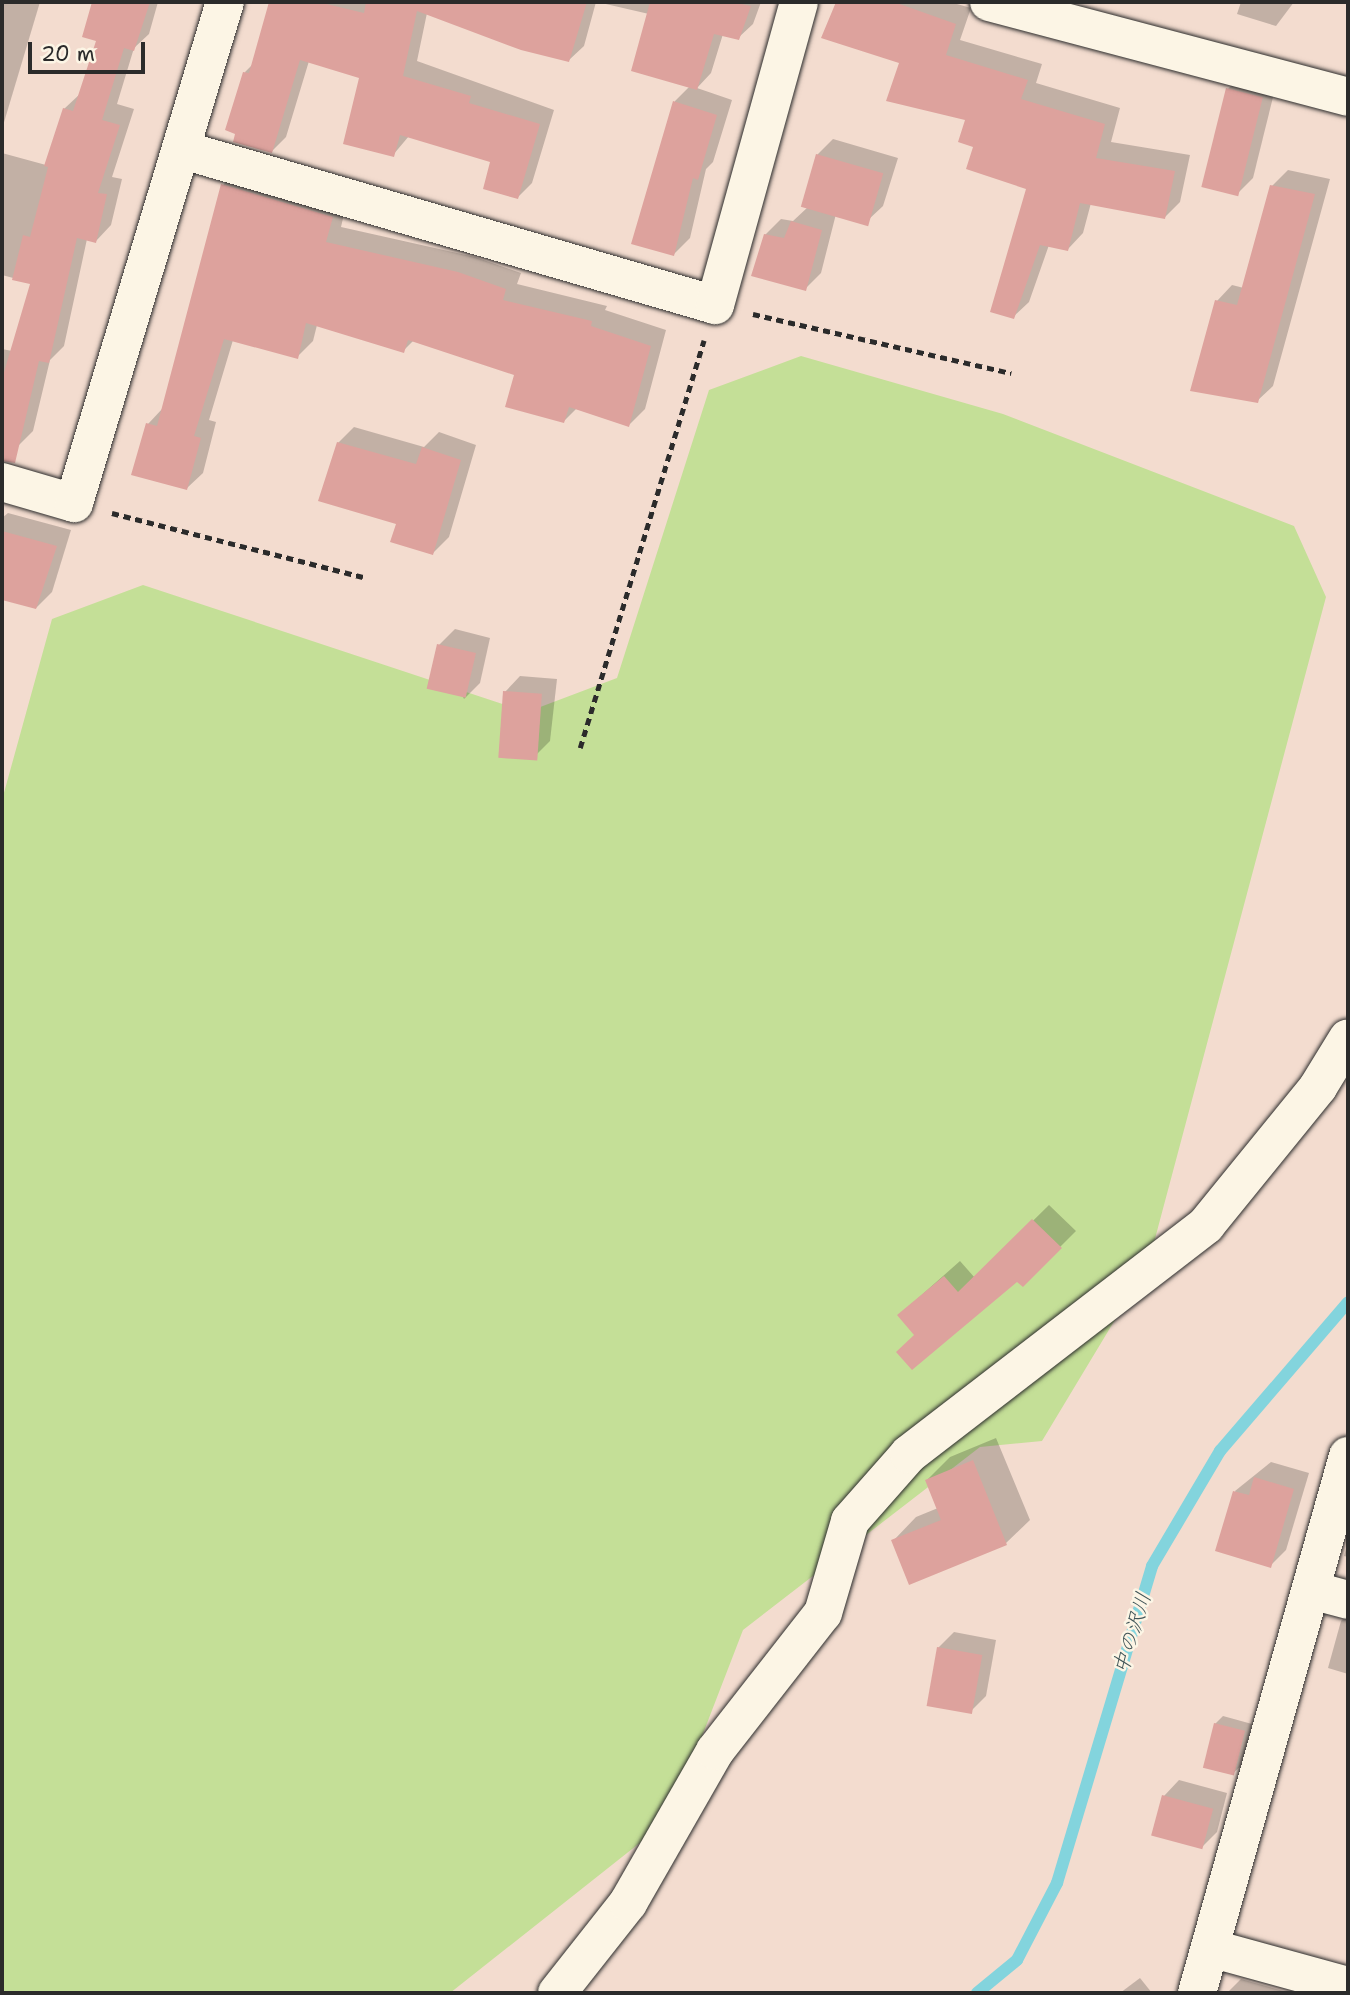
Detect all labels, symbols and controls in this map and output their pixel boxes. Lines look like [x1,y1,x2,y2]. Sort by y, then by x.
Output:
scale bar [32,28,149,72]
text: 20 m [41,40,95,68]
water label: 中の沢川 [1108,1589,1156,1677]

